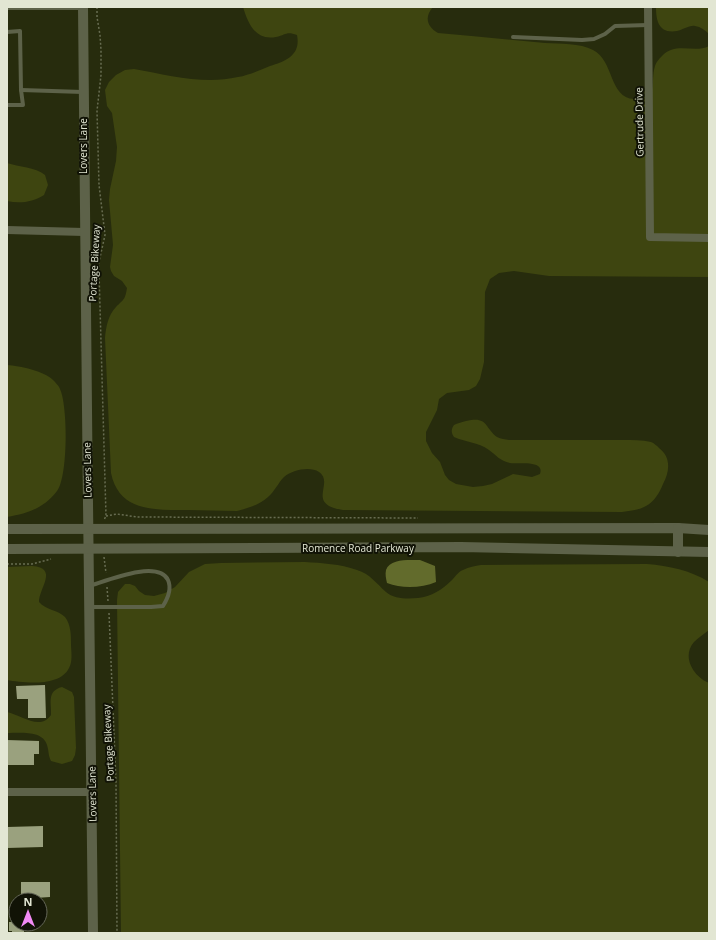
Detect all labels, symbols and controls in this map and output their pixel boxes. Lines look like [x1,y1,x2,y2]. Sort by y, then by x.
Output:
street label: Gertrude Drive [631,87,647,157]
street label: Lovers Lane [76,118,90,174]
street label: Portage Bikeway [85,223,103,302]
street label: Lovers Lane [80,442,94,498]
street label: Romence Road Parkway [302,541,415,555]
street label: Portage Bikeway [99,703,117,782]
street label: Lovers Lane [85,766,99,822]
north arrow [8,892,48,932]
text: N [24,894,32,909]

